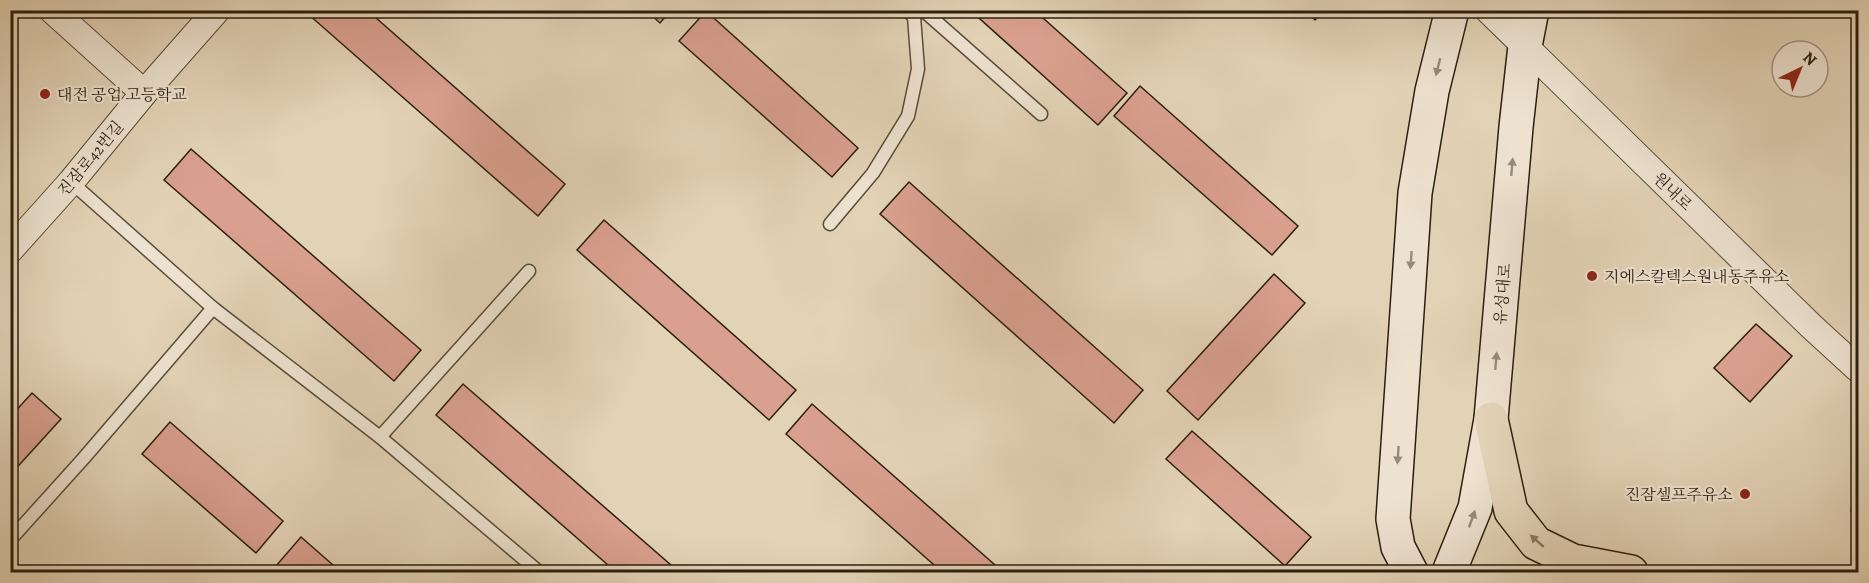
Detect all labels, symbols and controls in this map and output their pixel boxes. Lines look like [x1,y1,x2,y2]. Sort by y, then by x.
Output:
north arrow [1770,39,1830,99]
text: N [1798,47,1822,71]
one-way arrow [1433,58,1442,76]
place label: 대전 공업 고등학교 [57,84,187,106]
marker: 대전 공업 고등학교 [38,87,52,101]
street label: 진잠로42번길 [53,116,129,201]
one-way arrow [1507,157,1517,176]
street label: 원내로 [1648,168,1697,216]
one-way arrow [1406,250,1415,269]
street label: 유성대로 [1489,262,1517,326]
place label: 지에스칼텍스원내동주유소 [1604,266,1789,288]
marker: 지에스칼텍스원내동주유소 [1585,269,1599,283]
one-way arrow [1491,352,1501,371]
one-way arrow [1393,445,1402,464]
place label: 진잠셀프주유소 [1625,484,1733,506]
marker: 진잠셀프주유소 [1738,487,1752,501]
one-way arrow [1467,509,1477,527]
one-way arrow [1529,534,1545,547]

